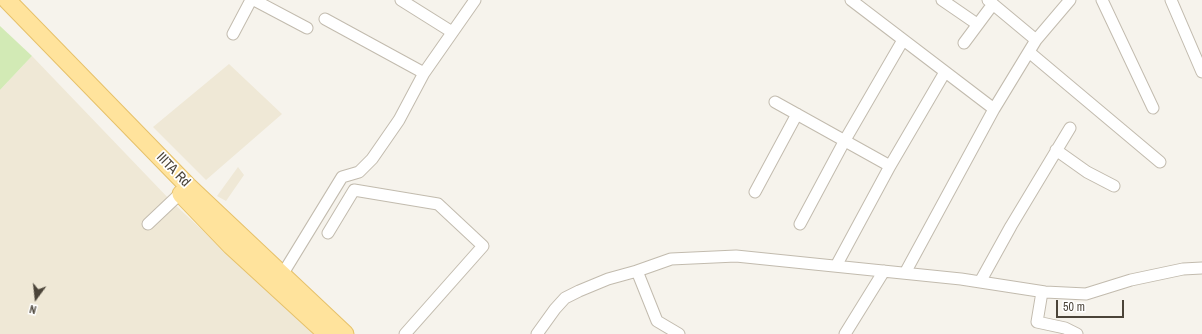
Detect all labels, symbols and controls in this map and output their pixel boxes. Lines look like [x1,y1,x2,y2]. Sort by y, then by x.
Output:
street label: IIITA Rd [153,149,193,191]
north arrow [16,278,56,318]
scale bar [1058,292,1126,318]
text: 50 m [1063,299,1085,315]
text: N [28,302,38,317]

